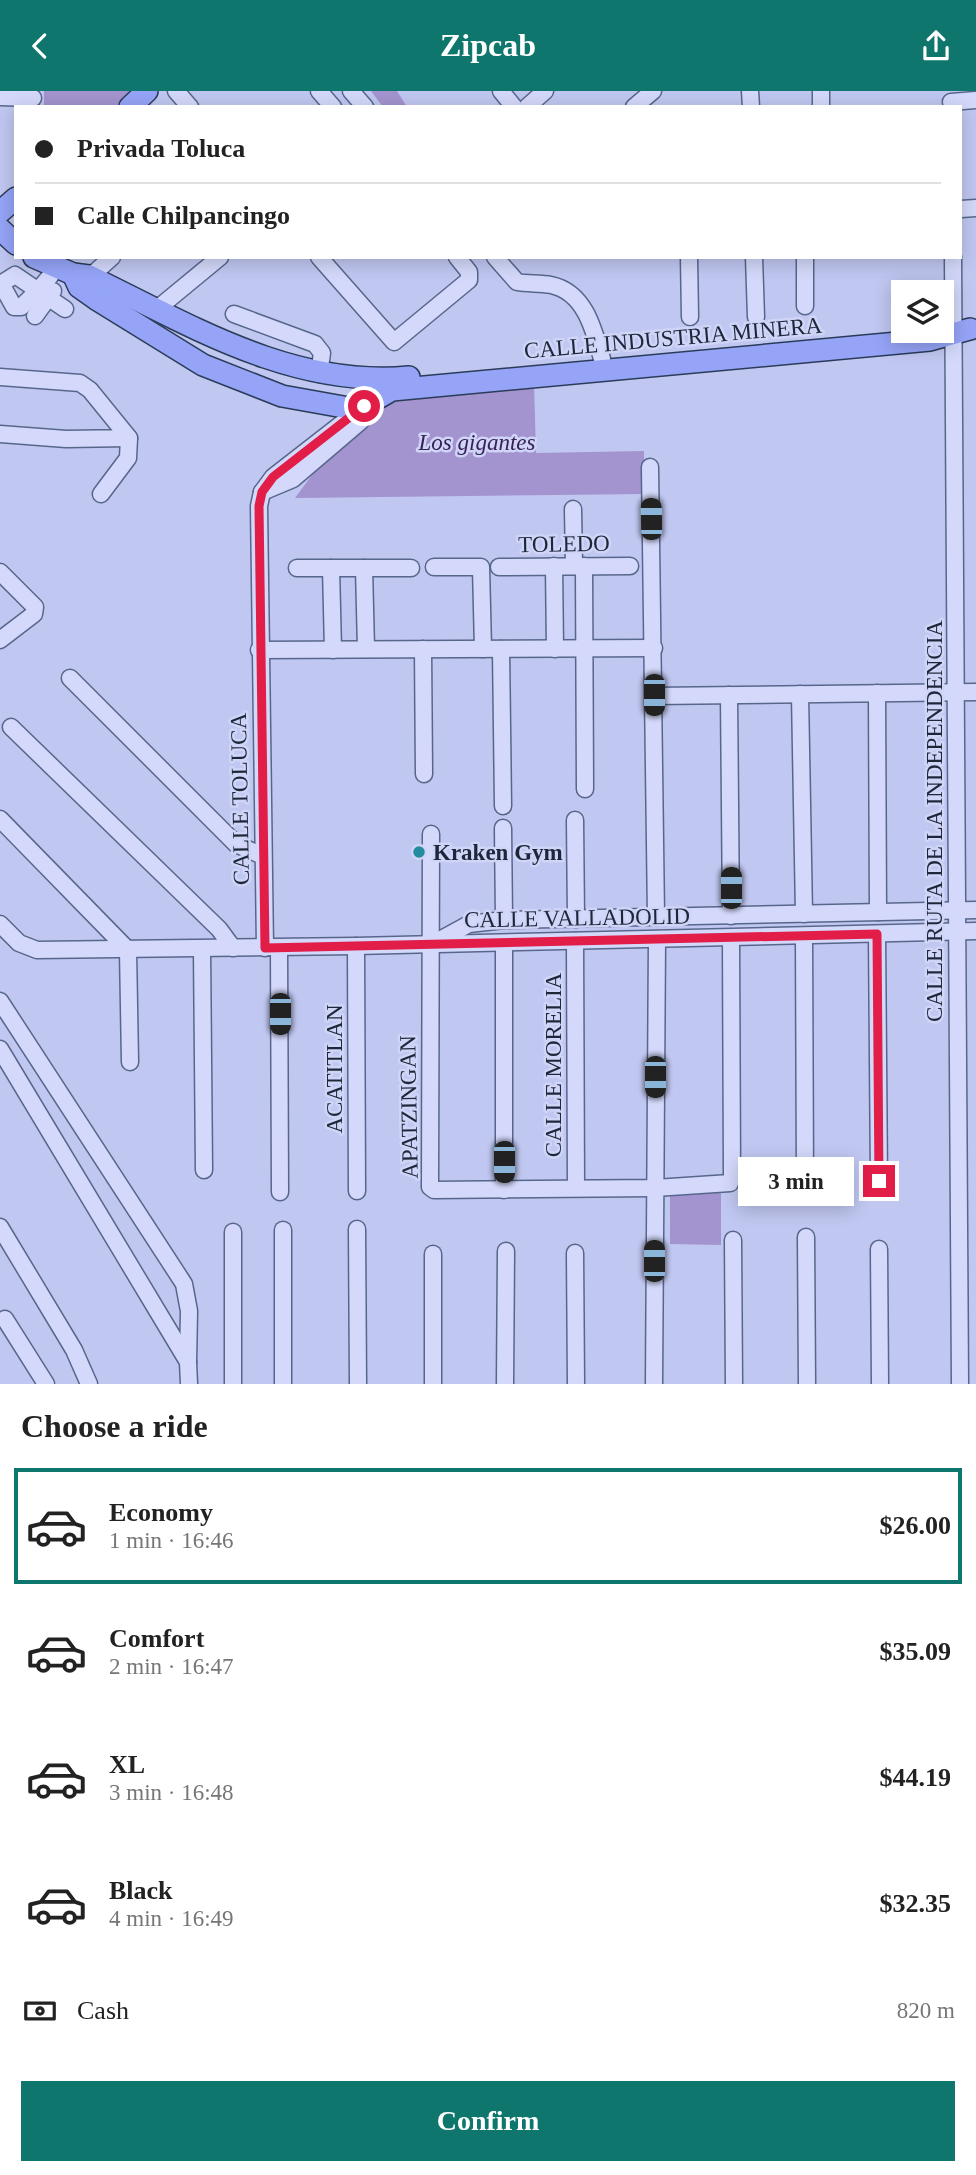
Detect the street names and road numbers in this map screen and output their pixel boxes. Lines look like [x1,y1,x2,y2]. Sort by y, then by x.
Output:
street label: CALLE INDUSTRIA MINERA [523,312,823,363]
street label: TOLEDO [518,531,610,557]
street label: CALLE RUTA DE LA INDEPENDENCIA [922,620,947,1022]
street label: CALLE TOLUCA [226,712,254,885]
street label: CALLE VALLADOLID [464,904,690,932]
street label: CALLE MORELIA [541,972,566,1157]
street label: ACATITLAN [322,1004,347,1134]
street label: APATZINGAN [395,1035,423,1179]

